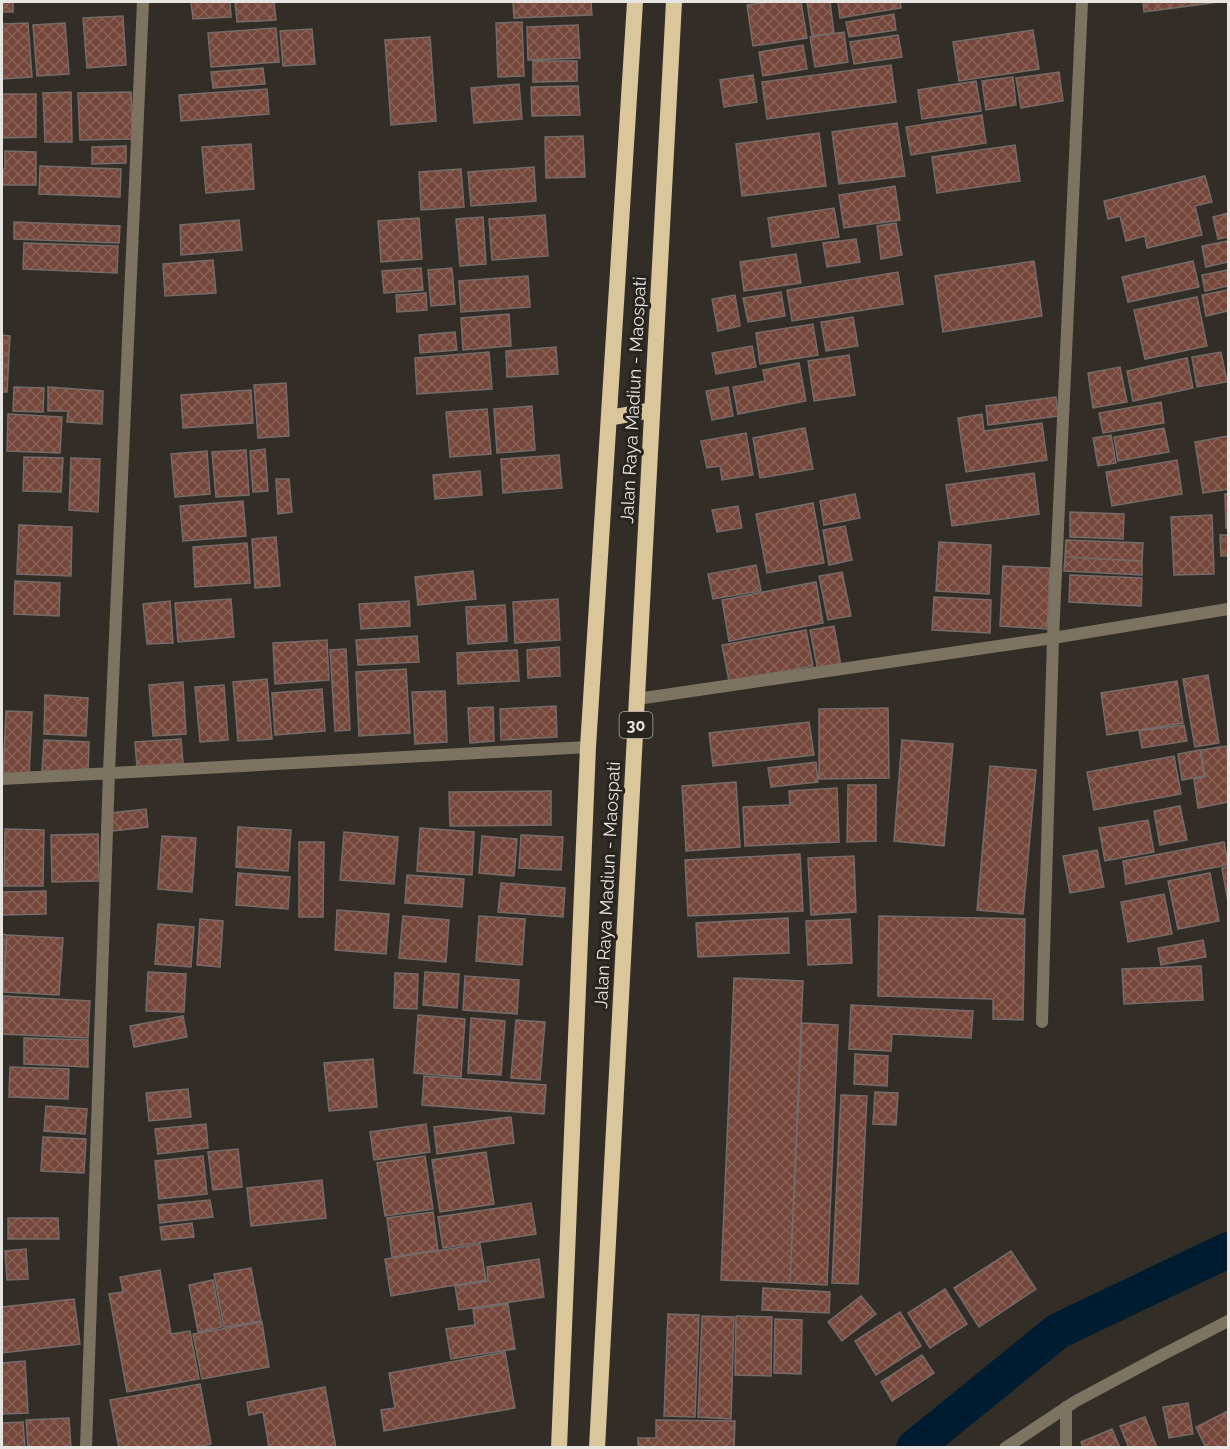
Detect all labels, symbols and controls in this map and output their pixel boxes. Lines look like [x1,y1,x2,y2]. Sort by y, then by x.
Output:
street label: Jalan Raya Madiun - Maospati [616,276,650,524]
road number: 30 [620,712,652,738]
street label: Jalan Raya Madiun - Maospati [590,761,624,1009]

